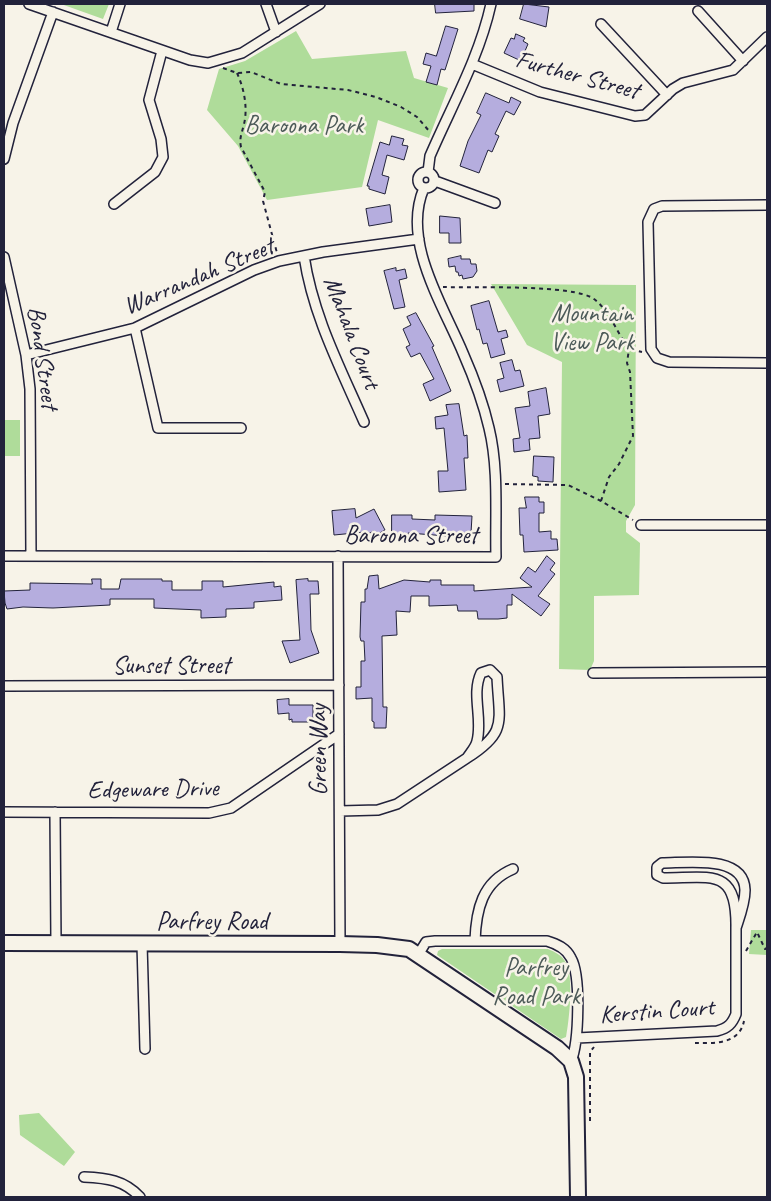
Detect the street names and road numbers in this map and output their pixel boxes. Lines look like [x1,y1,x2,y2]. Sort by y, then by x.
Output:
street label: Further Street [512,45,642,107]
street label: Warrandah Street [119,232,279,322]
street label: Mahala Court [316,272,386,394]
street label: Bond Street [20,305,64,411]
street label: Baroona Street [344,521,478,551]
street label: Sunset Street [112,651,230,681]
street label: Green Way [304,704,334,796]
street label: Edgeware Drive [87,774,219,806]
street label: Parfrey Road [156,907,268,937]
street label: Kerstin Court [599,993,715,1031]

